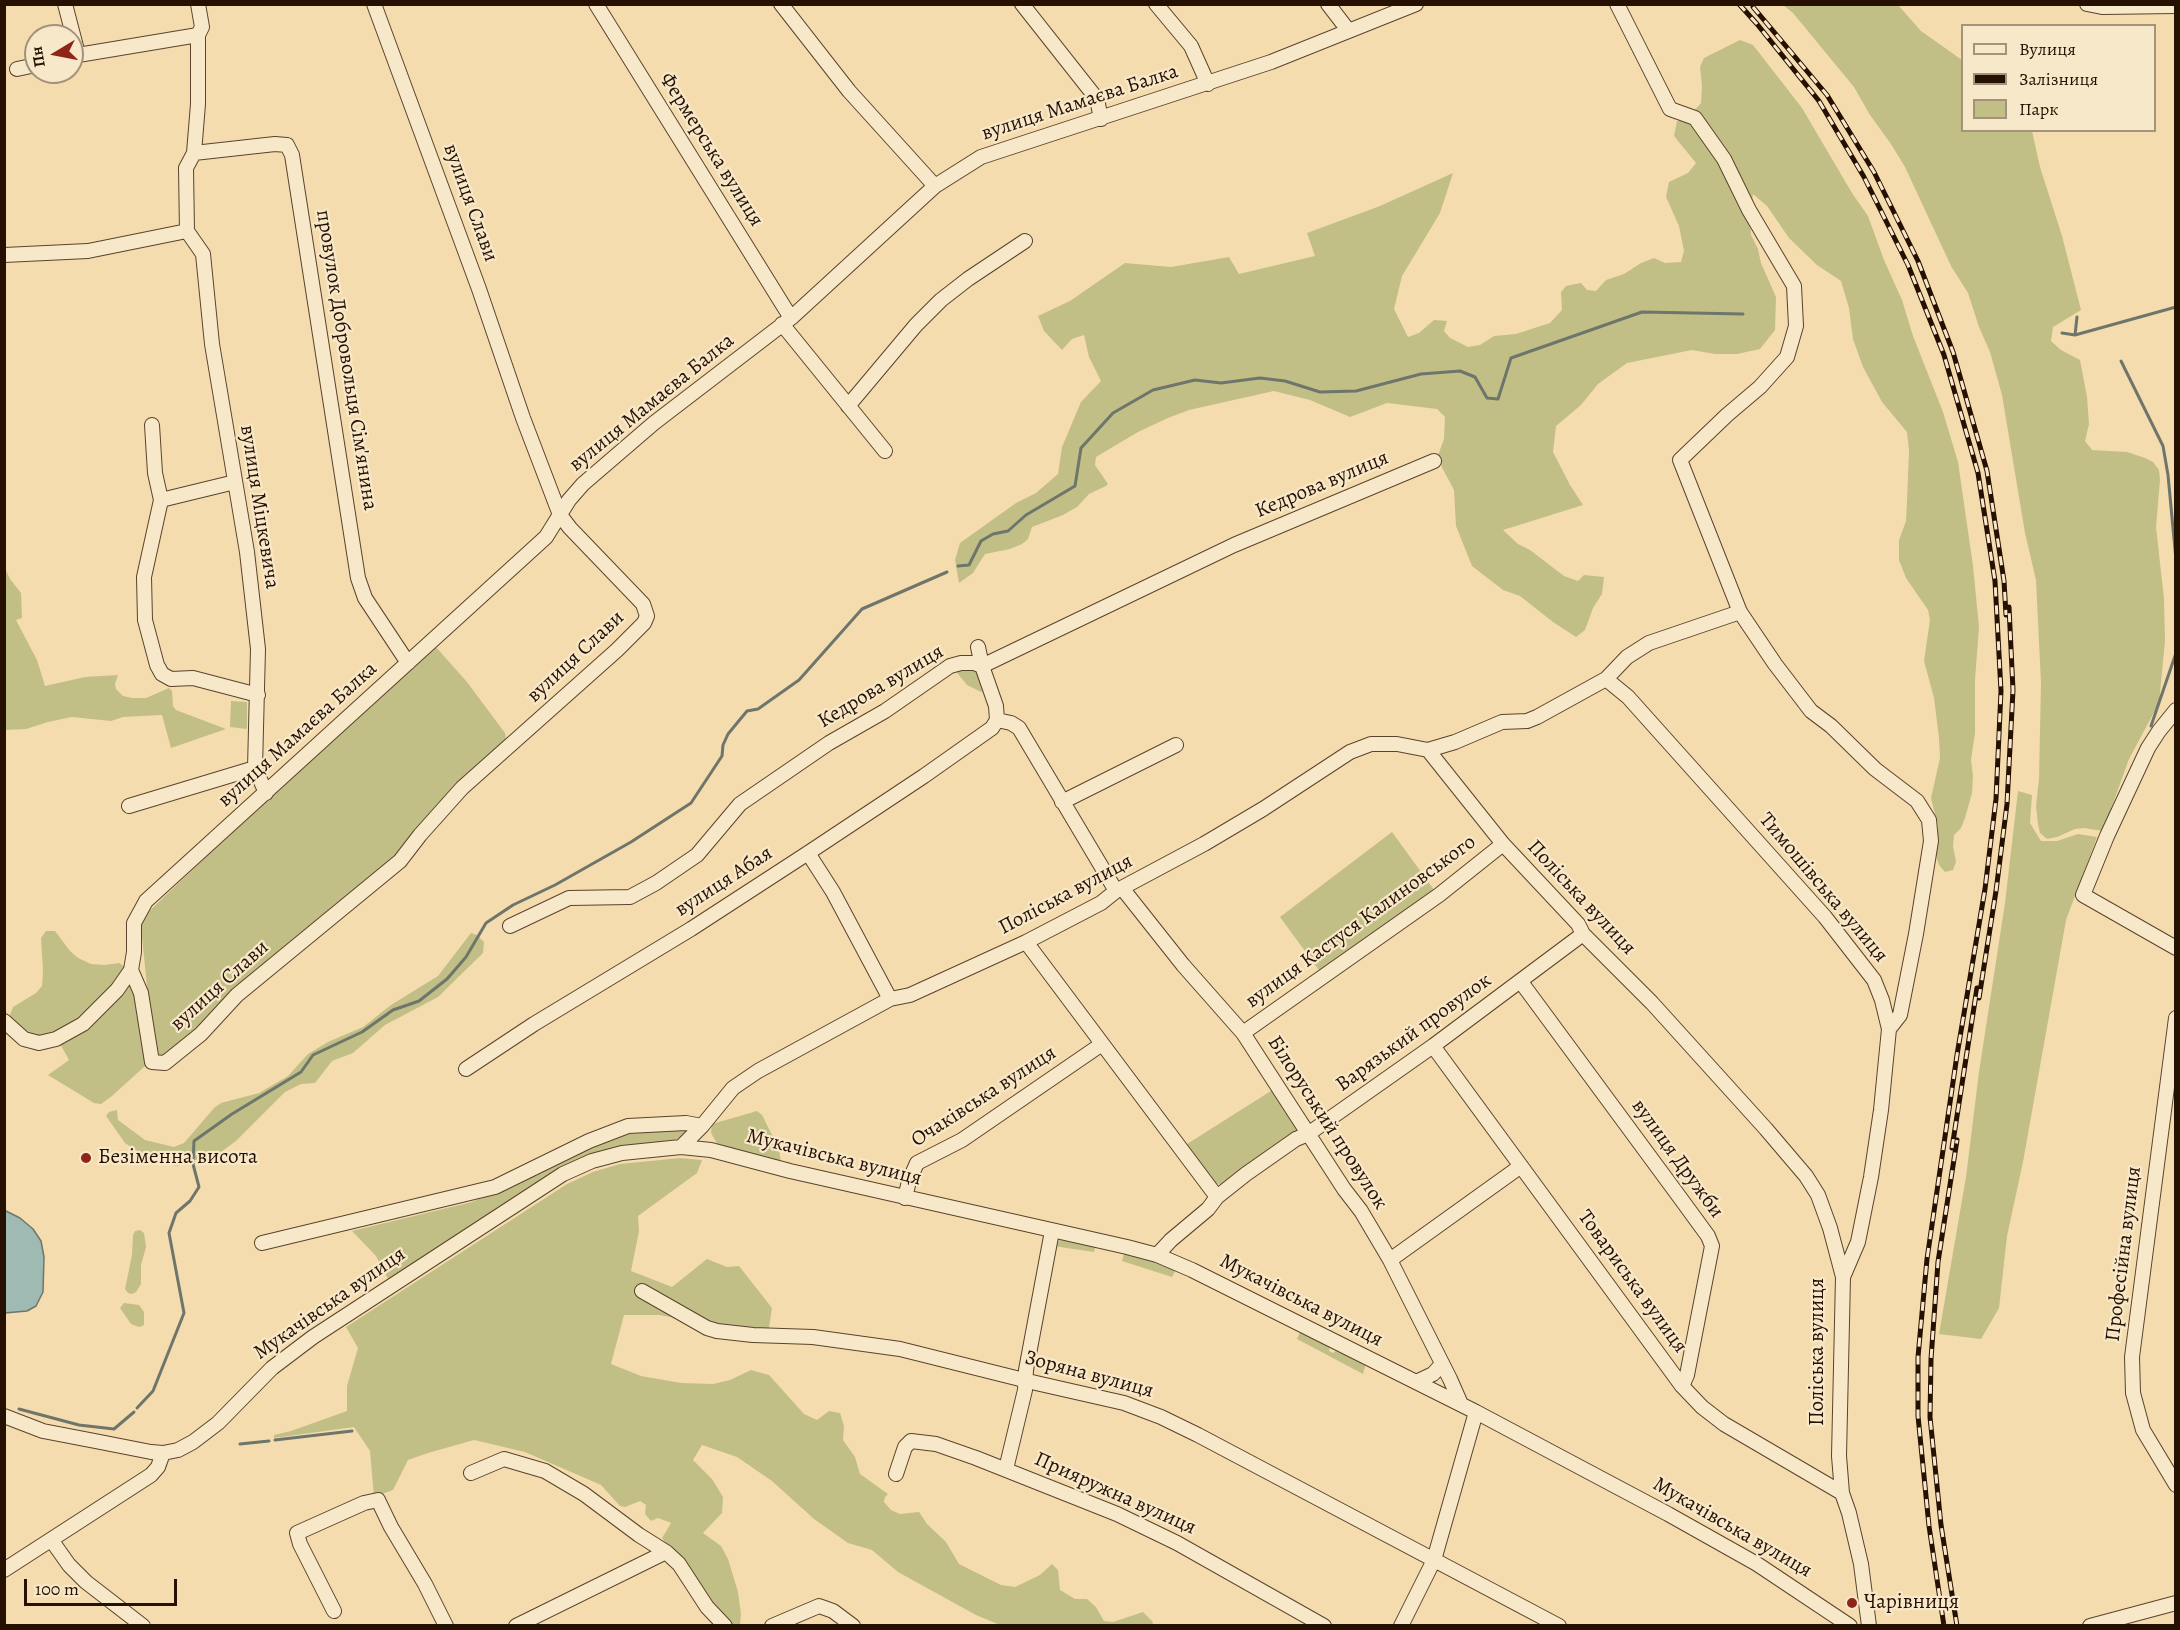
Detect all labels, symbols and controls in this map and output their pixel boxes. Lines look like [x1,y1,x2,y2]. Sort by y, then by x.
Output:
north arrow [24,24,84,84]
legend [1961,24,2156,132]
text: Вулиця [2019,37,2076,61]
text: Пн [26,45,51,69]
street label: вулиця Мамаєва Балка [978,59,1182,147]
text: Залізниця [2019,67,2098,91]
street label: Фермерська вулиця [653,68,769,232]
text: Парк [2019,97,2059,121]
street label: вулиця Слави [437,141,503,265]
street label: провулок Добровольця Сім'янина [310,208,382,512]
street label: вулиця Мамаєва Балка [564,329,740,477]
street label: вулиця Міцкевича [234,423,284,591]
street label: Кедрова вулиця [1252,446,1392,524]
street label: вулиця Слави [522,606,630,708]
street label: Кедрова вулиця [814,640,948,734]
street label: вулиця Мамаєва Балка [213,657,383,813]
street label: Тимошівська вулиця [1753,808,1893,968]
street label: вулиця Кастуся Калиновського [1241,830,1481,1014]
street label: Поліська вулиця [1521,835,1641,961]
street label: вулиця Абая [671,841,777,923]
street label: Поліська вулиця [995,849,1137,941]
street label: вулиця Слави [166,935,274,1037]
street label: Варязький провулок [1331,968,1497,1098]
street label: Білоруський провулок [1261,1031,1393,1215]
street label: Очаківська вулиця [907,1041,1061,1153]
street label: вулиця Дружби [1625,1095,1729,1223]
street label: Мукачівська вулиця [744,1124,924,1192]
place label: Безіменна висота [98,1145,258,1171]
marker: Безіменна висота [79,1151,93,1165]
street label: Професійна вулиця [2101,1165,2147,1343]
street label: Товариська вулиця [1572,1206,1692,1358]
street label: Мукачівська вулиця [249,1242,411,1366]
street label: Мукачівська вулиця [1215,1249,1387,1353]
street label: Поліська вулиця [1805,1278,1831,1426]
street label: Зоряна вулиця [1022,1346,1156,1404]
street label: Прияружна вулиця [1030,1447,1200,1541]
street label: Мукачівська вулиця [1648,1472,1816,1584]
scale bar [27,1567,180,1605]
text: 100 m [35,1577,79,1601]
place label: Чарівниця [1864,1590,1959,1616]
marker: Чарівниця [1845,1596,1859,1610]

